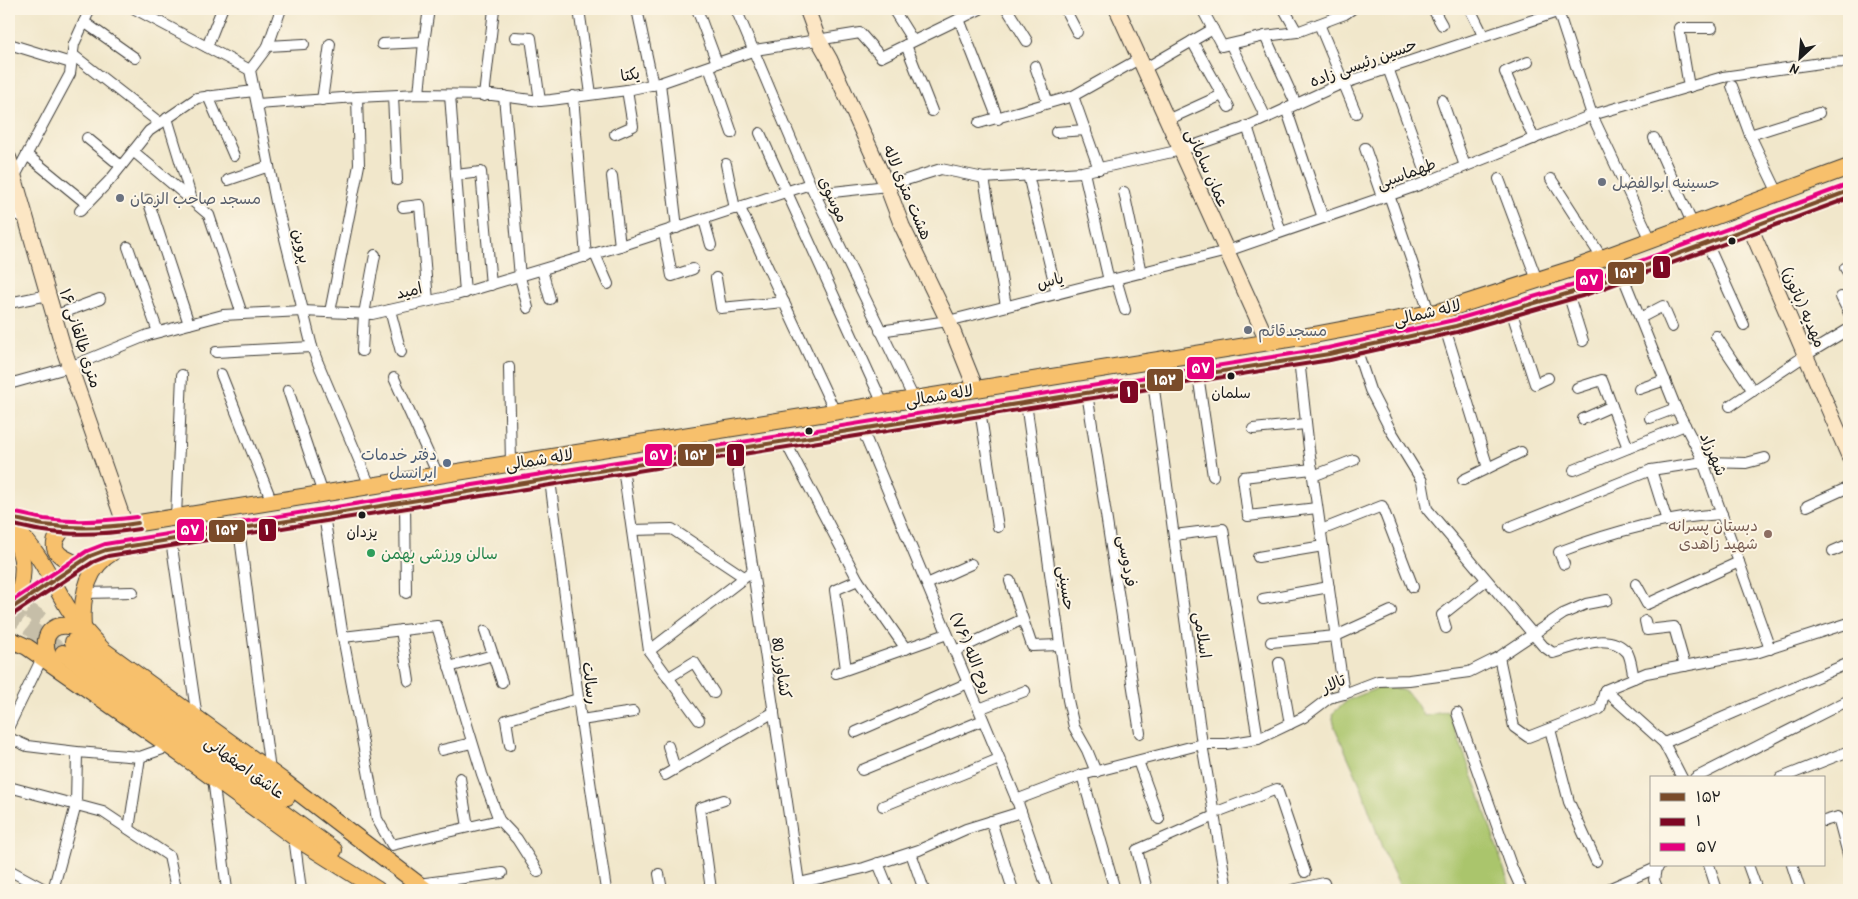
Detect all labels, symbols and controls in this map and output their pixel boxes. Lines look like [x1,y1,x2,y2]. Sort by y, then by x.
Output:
street label: حسین رئیسی زاده [1306,32,1420,92]
north arrow [1776,32,1826,82]
text: N [1786,60,1802,80]
street label: یکتا [618,61,642,87]
street label: عمان سامانی [1181,125,1235,211]
street label: هشت متری لاله [878,141,938,243]
street label: طهماسبی [1373,152,1439,194]
place label: حسینیه ابوالفضل [1612,171,1720,193]
street label: موسوی [814,172,854,226]
marker: حسینیه ابوالفضل [1596,176,1608,188]
place label: مسجد صاحب الزمان [130,187,261,209]
marker: مسجد صاحب الزمان [114,192,126,204]
street label: پروین [287,226,317,266]
unlabelled marker [1727,236,1737,246]
line badge: ۱ [1652,255,1671,279]
text: ۱ [1660,257,1664,276]
line badge: ۱۵۲ [1607,261,1645,285]
text: ۱۵۲ [1614,263,1638,282]
street label: مهدیه (باتون) [1776,263,1832,351]
street label: یاس [1034,266,1066,294]
line badge: ۵۷ [1575,268,1604,292]
text: ۵۷ [1579,270,1599,289]
street label: امید [394,276,424,304]
street label: ۱۶ متری طالقانی [55,285,107,391]
street label: لاله شمالی [1391,294,1463,330]
place label: مسجدقائم [1258,319,1327,343]
marker: مسجدقائم [1242,324,1254,336]
line badge: ۵۷ [1186,356,1215,380]
text: ۵۷ [1191,358,1211,377]
line badge: ۱۵۲ [1146,368,1184,392]
text: ۱۵۲ [1153,370,1177,389]
marker: سلمان [1226,371,1236,381]
street label: لاله شمالی [904,379,974,411]
line badge: ۱ [1119,380,1139,404]
text: ۱ [1127,382,1131,401]
place label: سلمان [1211,382,1251,403]
unlabelled marker [804,426,814,436]
street label: شهرزاد [1695,429,1733,479]
place label: دفتر خدمات ایرانسل [361,443,437,483]
street label: لاله شمالی [504,443,574,475]
line badge: ۵۷ [644,443,673,467]
line badge: ۱۵۲ [677,443,715,467]
line badge: ۱ [726,443,745,467]
text: ۵۷ [649,445,669,464]
text: ۱۵۲ [684,445,708,464]
text: ۱ [733,445,737,464]
marker: دفتر خدمات ایرانسل [441,457,453,469]
marker: یزدان [357,510,367,520]
place label: دبستان پسرانه شهید زاهدی [1668,514,1758,554]
line badge: ۵۷ [176,518,205,542]
line badge: ۱ [258,518,277,542]
line badge: ۱۵۲ [208,519,246,543]
text: ۵۷ [180,520,200,539]
text: ۱۵۲ [215,520,239,539]
text: ۱ [265,520,269,539]
place label: یزدان [346,521,378,542]
marker: دبستان پسرانه شهید زاهدی [1762,528,1774,540]
street label: فردوسی [1113,534,1143,588]
place label: سالن ورزشی بهمن [381,542,498,564]
marker: سالن ورزشی بهمن [365,547,377,559]
street label: حسینی [1053,564,1081,612]
street label: روح الله (۷۶) [945,609,999,697]
street label: اسلامی [1189,610,1217,660]
street label: کشاورز 80 [767,636,797,700]
street label: رسالت [577,660,605,706]
street label: تالار [1315,668,1349,699]
street label: عاشق اصفهانی [200,730,290,804]
legend [1650,776,1826,866]
text: ۱۵۲ [1696,786,1721,807]
text: ۱ [1696,810,1701,831]
text: ۵۷ [1696,836,1717,857]

